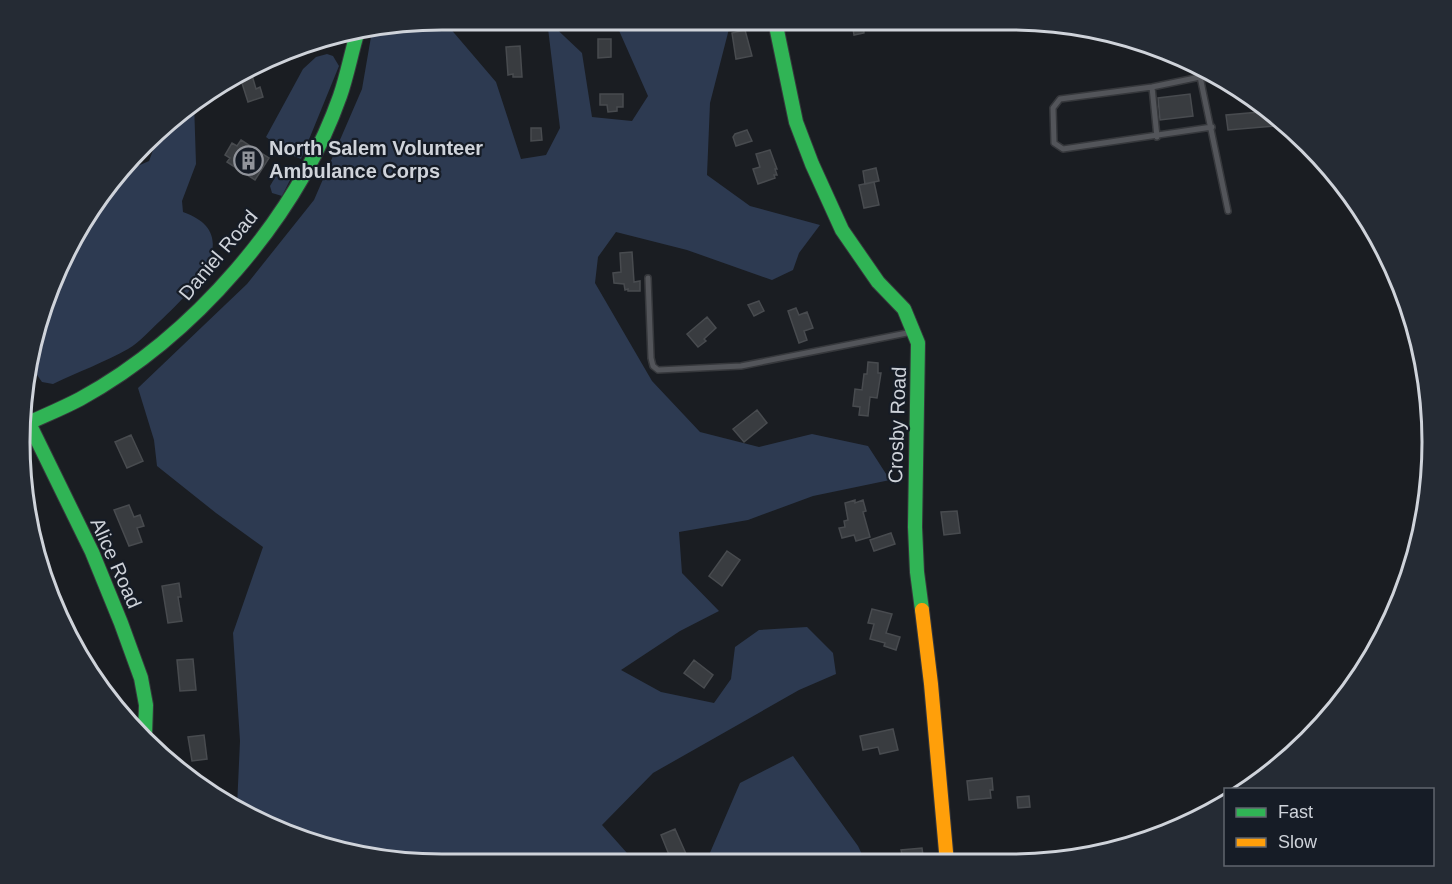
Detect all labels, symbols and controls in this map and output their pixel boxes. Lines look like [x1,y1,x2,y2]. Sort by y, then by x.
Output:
place label: North Salem Volunteer Ambulance Corps [269,137,483,182]
building icon: North Salem Volunteer Ambulance Corps [232,144,264,176]
street label: Daniel Road [174,206,262,304]
street label: Crosby Road [884,366,910,484]
street label: Alice Road [86,514,146,612]
legend [1224,788,1434,866]
text: Fast [1278,802,1313,822]
text: Slow [1278,832,1318,852]

